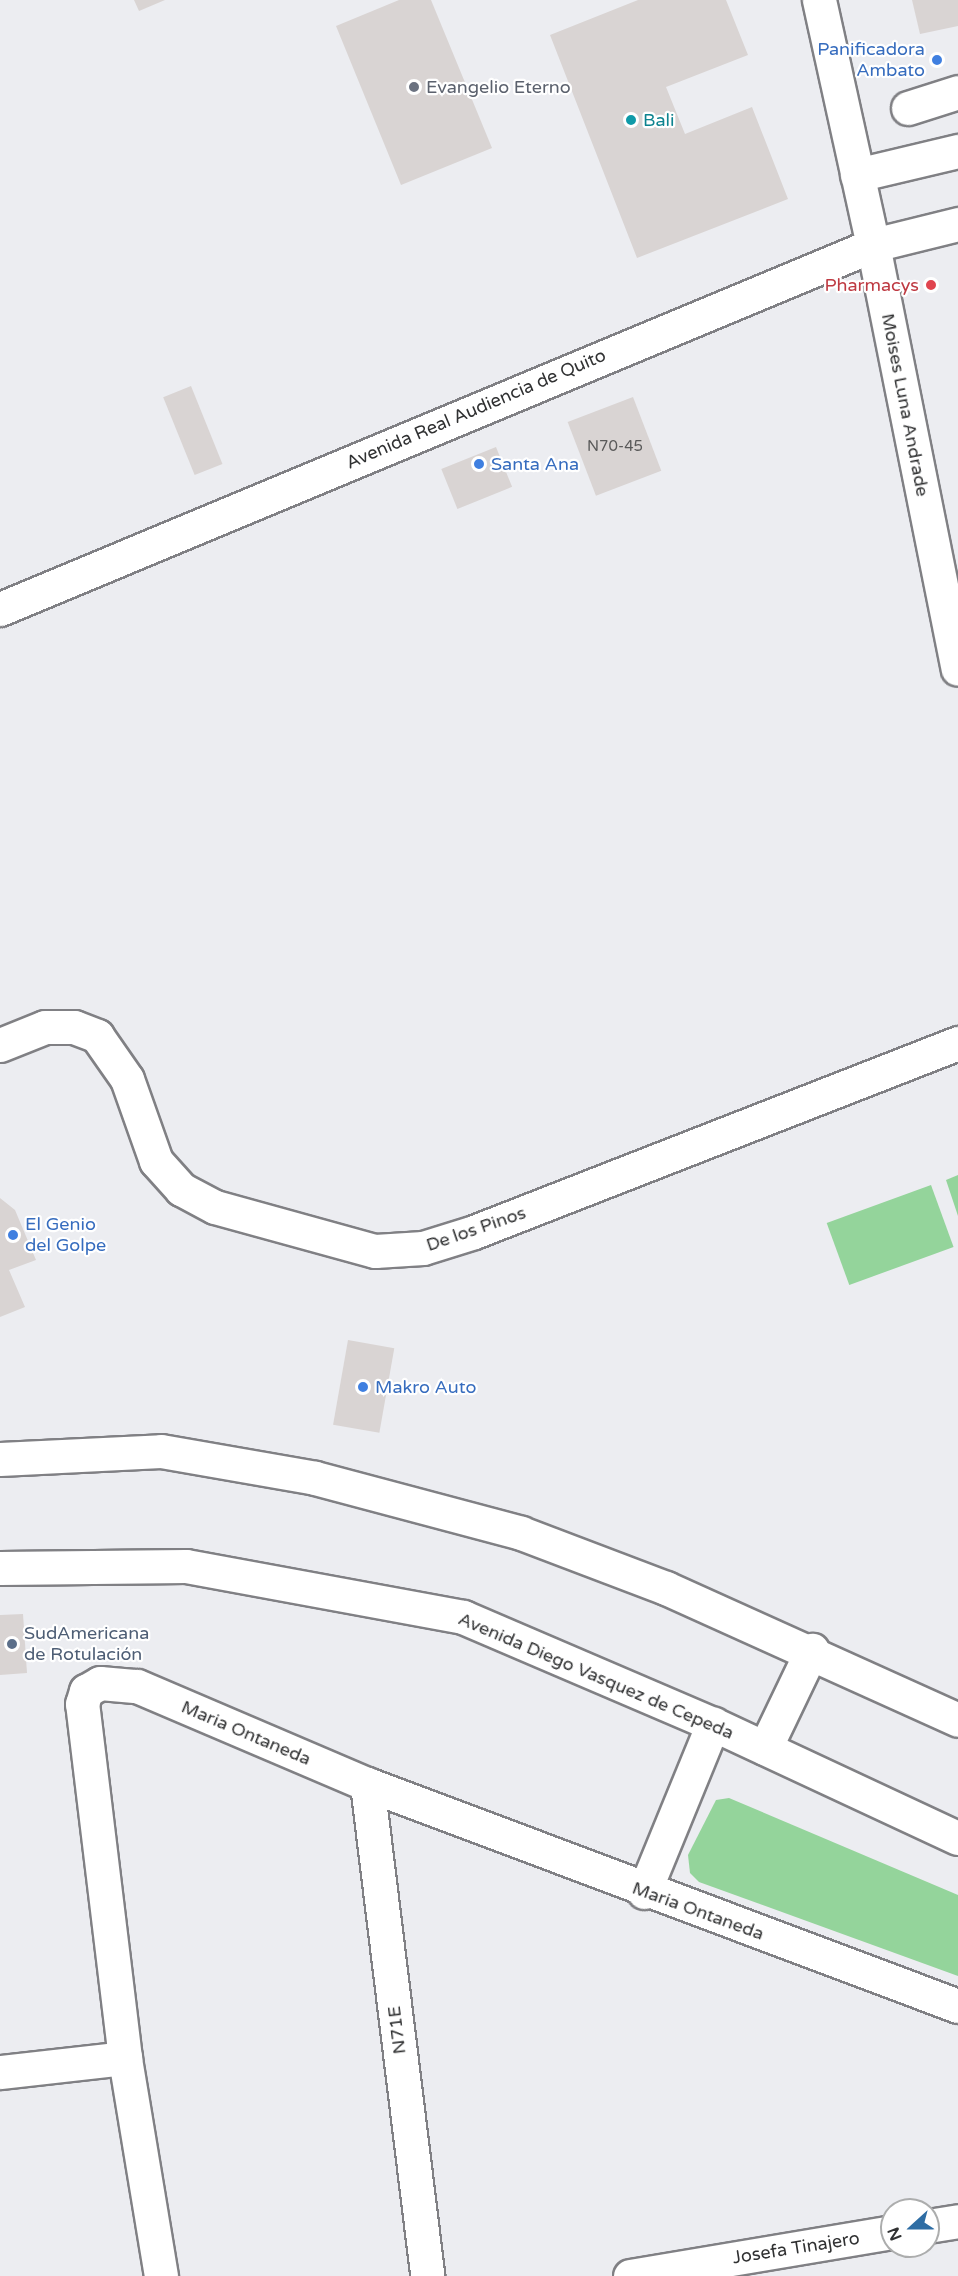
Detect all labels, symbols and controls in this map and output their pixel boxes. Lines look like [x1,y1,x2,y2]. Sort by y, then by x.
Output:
place label: Panificadora Ambato [817,39,925,82]
marker: Panificadora Ambato [930,53,944,67]
place label: Evangelio Eterno [426,76,571,98]
marker: Evangelio Eterno [407,80,421,94]
place label: Bali [643,109,675,131]
marker: Bali [624,113,638,127]
place label: Pharmacys [825,274,919,296]
marker: Pharmacys [924,278,938,292]
street label: Moises Luna Andrade [877,312,933,498]
street label: Avenida Real Audiencia de Quito [343,344,609,474]
house number: N70-45 [587,438,643,456]
place label: Santa Ana [491,453,579,475]
marker: Santa Ana [472,457,486,471]
street label: De los Pinos [423,1202,529,1256]
place label: El Genio del Golpe [25,1214,106,1256]
marker: El Genio del Golpe [6,1228,20,1242]
place label: Makro Auto [375,1376,476,1398]
marker: Makro Auto [356,1380,370,1394]
street label: Avenida Diego Vasquez de Cepeda [455,1608,737,1744]
place label: SudAmericana de Rotulación [24,1623,149,1666]
marker: SudAmericana de Rotulación [5,1637,19,1651]
street label: Maria Ontaneda [178,1696,314,1770]
street label: Maria Ontaneda [629,1877,767,1945]
street label: N71E [383,2005,411,2055]
north arrow [880,2198,940,2258]
text: N [883,2224,907,2243]
street label: Josefa Tinajero [731,2227,861,2269]

